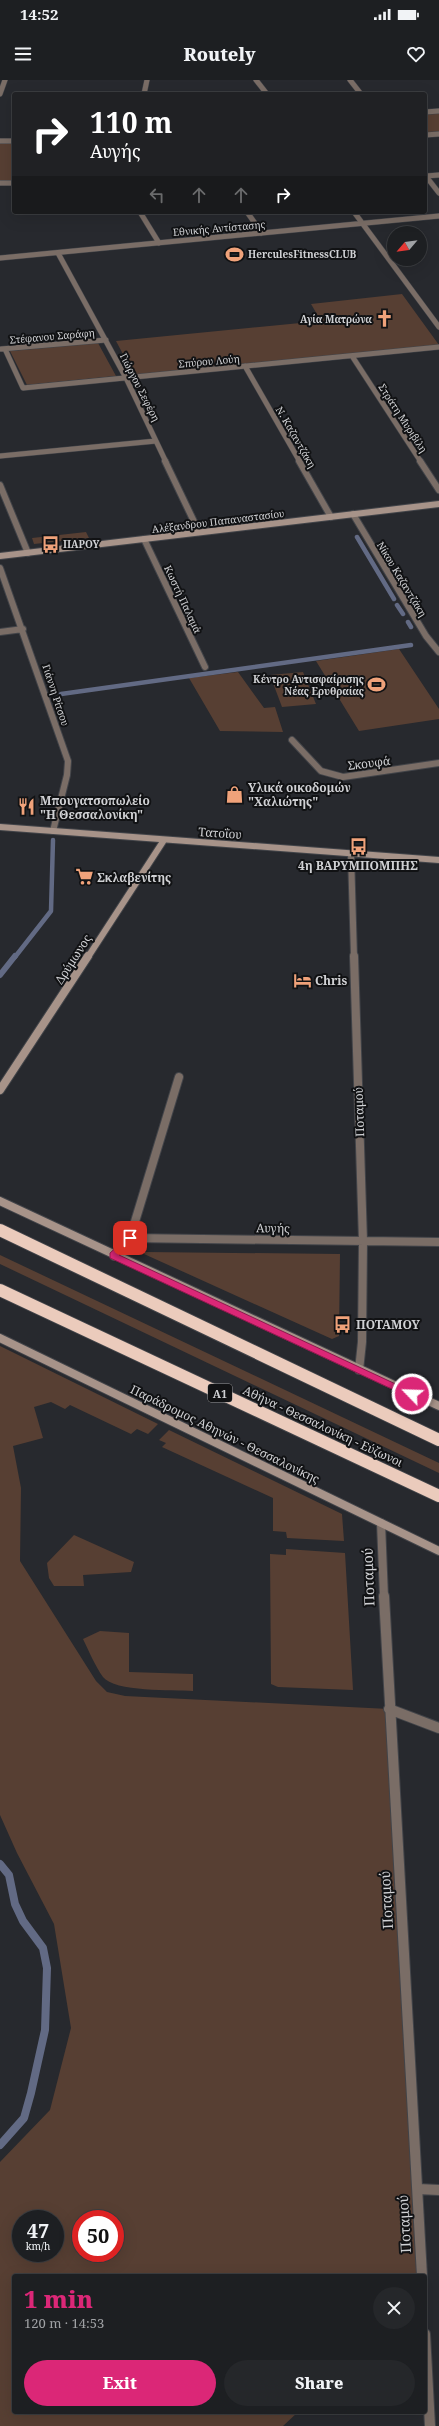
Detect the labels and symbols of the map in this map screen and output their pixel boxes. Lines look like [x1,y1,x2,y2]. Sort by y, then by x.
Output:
street label: Εθνικής Αντίστασης [172,217,266,239]
north arrow [387,226,427,266]
sports icon: HerculesFitnessCLUB [225,244,245,264]
place label: HerculesFitnessCLUB [248,247,357,261]
church icon: Αγία Ματρώνα [375,309,395,329]
place label: Αγία Ματρώνα [300,312,372,326]
street label: Στέφανου Σαράφη [9,325,95,347]
street label: Γιώργου Σεφέρη [117,350,163,424]
street label: Σπύρου Λούη [178,351,240,371]
street label: Στράτη Μυριβίλη [375,381,431,455]
street label: Ν. Καζαντζάκη [273,404,319,470]
street label: Αλέξανδρου Παπαναστασίου [151,506,285,536]
bus stop icon: ΠΑΡΟΥ [40,534,60,554]
place label: ΠΑΡΟΥ [63,537,100,551]
street label: Νίκου Καζαντζάκη [374,539,430,619]
street label: Κωστή Παλαμά [161,563,205,636]
street label: Γιάννη Ρίτσου [39,662,73,728]
place label: Κέντρο Αντισφαίρισης Νέας Ερυθραίας [253,672,364,698]
sports icon: Κέντρο Αντισφαίρισης Νέας Ερυθραίας [367,675,387,695]
street label: Σκουφά [347,752,392,774]
place label: Υλικά οικοδομών "Χαλιώτης" [248,779,351,810]
shop icon: Υλικά οικοδομών "Χαλιώτης" [225,784,245,804]
place label: Μπουγατσοπωλείο "Η Θεσσαλονίκη" [40,792,150,823]
restaurant icon: Μπουγατσοπωλείο "Η Θεσσαλονίκη" [17,797,37,817]
street label: Τατοΐου [198,823,242,843]
bus stop icon: 4η ΒΑΡΥΜΠΟΜΠΗΣ [348,836,368,856]
place label: 4η ΒΑΡΥΜΠΟΜΠΗΣ [298,857,418,874]
supermarket icon: Σκλαβενίτης [74,867,94,887]
place label: Σκλαβενίτης [97,869,171,886]
street label: Δρύμωνος [51,931,95,987]
hotel icon: Chris [292,970,312,990]
place label: Chris [315,972,348,989]
street label: Ποταμού [350,1087,368,1137]
street label: Αυγής [256,1219,290,1237]
pin [113,1221,147,1255]
bus stop icon: ΠΟΤΑΜΟΥ [333,1314,353,1334]
place label: ΠΟΤΑΜΟΥ [356,1316,421,1333]
position arrow [391,1373,433,1415]
street label: Παράδρομος Αθηνών - Θεσσαλονίκης [128,1381,323,1487]
street label: Αθήνα - Θεσσαλονίκη - Εύζωνοι [240,1381,406,1471]
road number: Α1 [208,1384,232,1402]
street label: Ποταμού [357,1548,379,1606]
street label: Ποταμού [375,1870,397,1930]
street label: Ποταμού [393,2194,415,2254]
speed limit sign: 50 [72,2210,124,2262]

